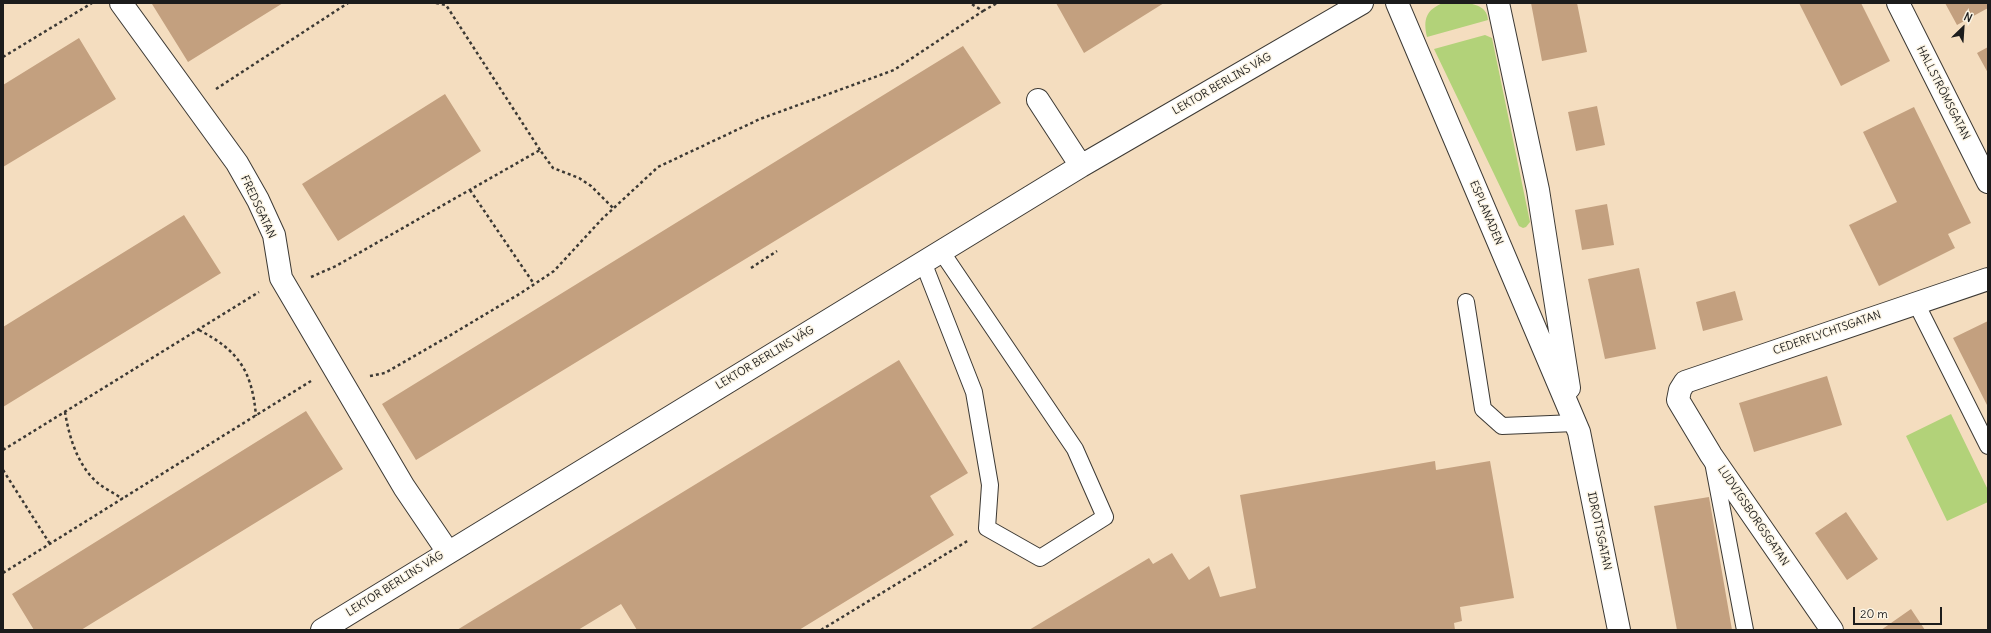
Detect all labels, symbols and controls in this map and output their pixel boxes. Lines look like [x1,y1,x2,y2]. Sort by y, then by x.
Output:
north arrow [1943,8,1983,48]
text: N [1962,9,1974,25]
street label: HALLSTRÖMSGATAN [1914,44,1972,142]
street label: LEKTOR BERLINS VÄG [1170,50,1274,118]
street label: FREDSGATAN [238,173,278,241]
street label: ESPLANADEN [1467,179,1505,247]
street label: CEDERFLYCHTSGATAN [1771,308,1883,358]
street label: LEKTOR BERLINS VÄG [714,323,816,393]
street label: LUDVIGSBORGSGATAN [1715,464,1791,568]
street label: IDROTTSGATAN [1584,491,1614,571]
street label: LEKTOR BERLINS VÄG [344,549,446,619]
scale bar [1855,599,1944,625]
text: 20 m [1860,606,1888,621]

